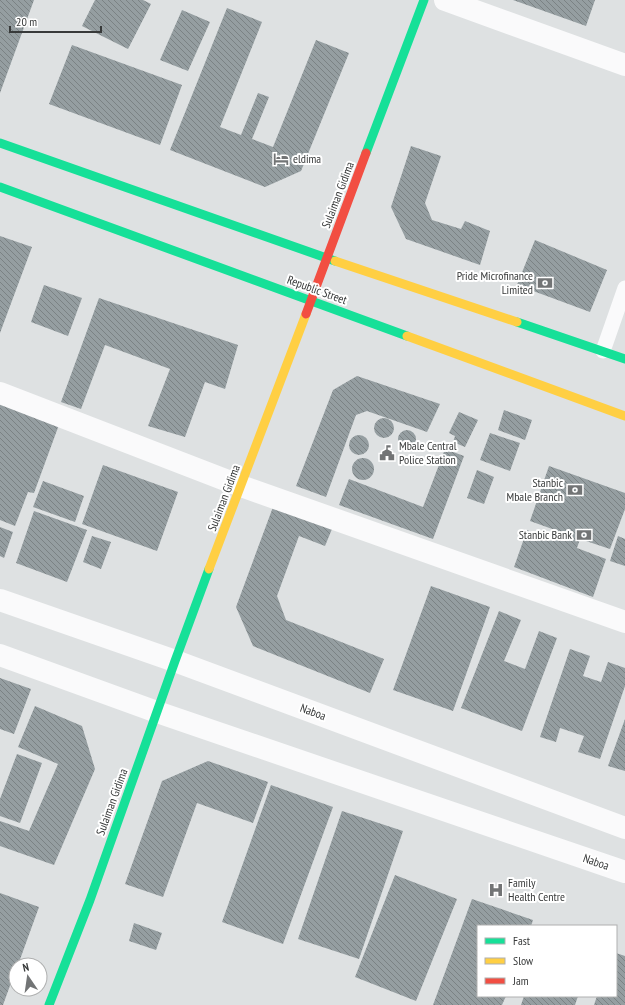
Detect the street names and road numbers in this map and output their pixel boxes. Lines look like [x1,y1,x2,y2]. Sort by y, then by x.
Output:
street label: Sulaiman Gidima [318,159,357,230]
street label: Republic Street [285,272,350,308]
street label: Sulaiman Gidima [204,462,243,533]
street label: Naboa [298,700,328,723]
street label: Sulaiman Gidima [93,766,131,837]
street label: Naboa [581,850,611,873]

